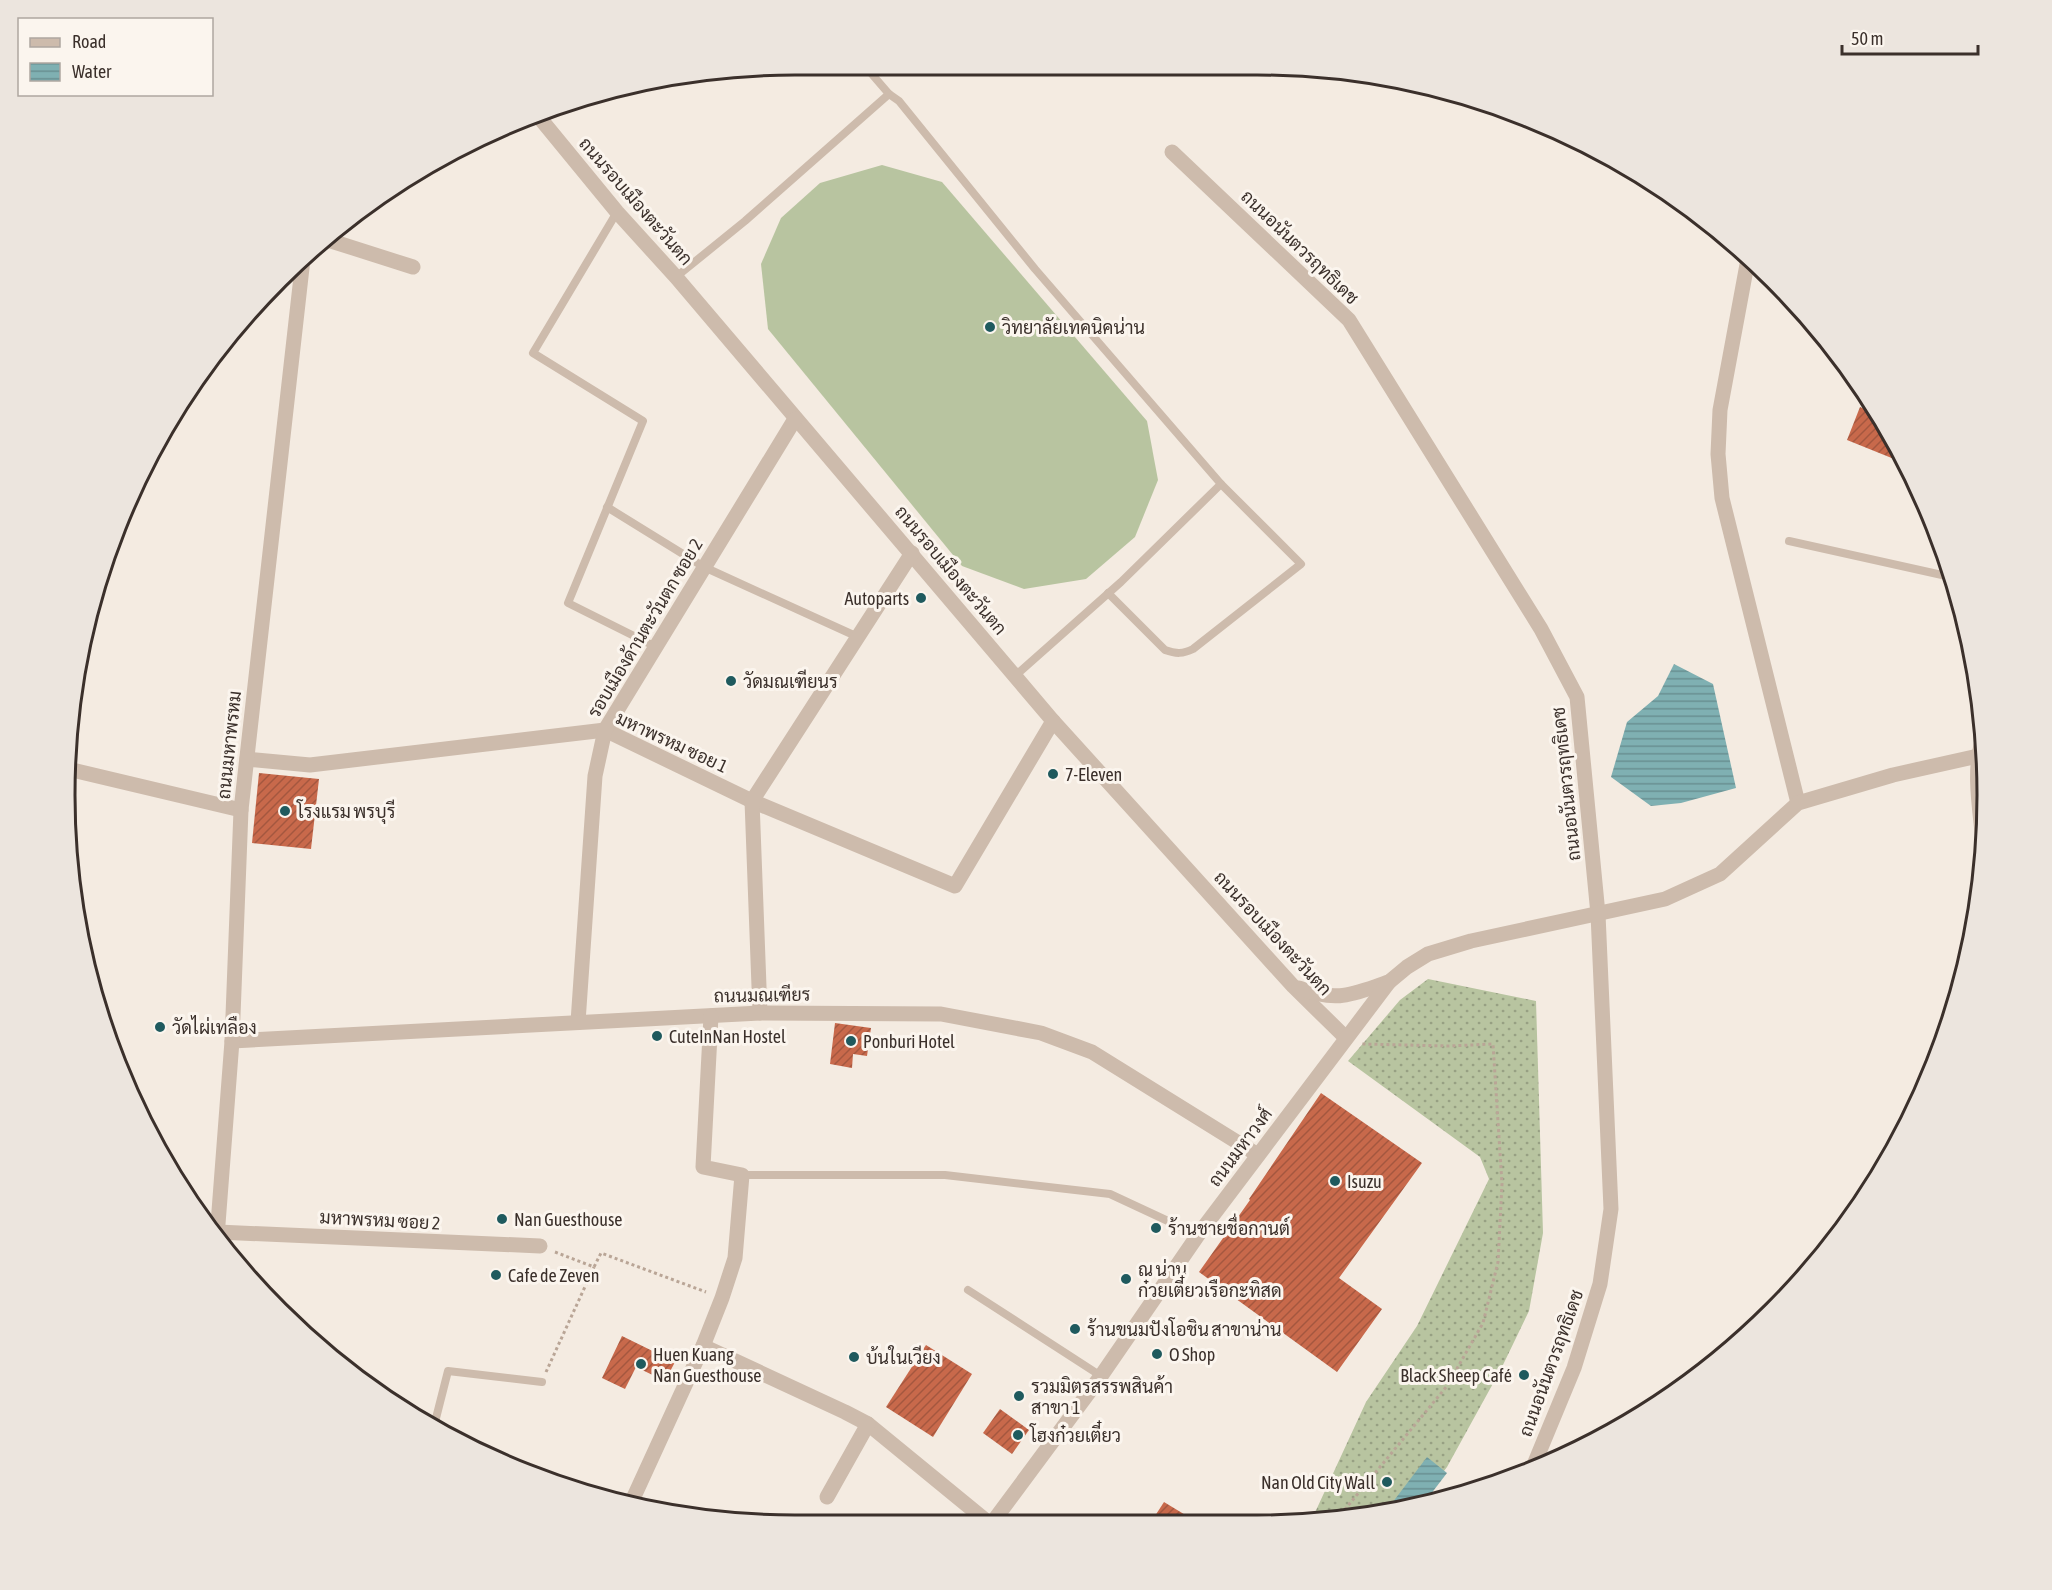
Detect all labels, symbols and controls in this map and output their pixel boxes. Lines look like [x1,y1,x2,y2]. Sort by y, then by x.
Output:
legend [18,18,213,96]
scale bar [1842,18,1978,56]
text: 50 m [1851,28,1883,49]
text: Road [72,31,106,52]
text: Water [72,61,112,82]
street label: ถนนรอบเมืองตะวันตก [575,132,698,269]
street label: ถนนอนันตวรฤทธิเดช [1236,186,1363,309]
place label: วิทยาลัยเทคนิคน่าน [1001,316,1145,338]
marker: วิทยาลัยเทคนิคน่าน [983,320,997,334]
street label: ถนนรอบเมืองตะวันตก [891,500,1012,639]
street label: รอบเมืองด้านตะวันตก ซอย 2 [582,534,707,721]
place label: Autoparts [844,588,909,609]
marker: Autoparts [914,591,928,605]
place label: วัดมณเฑียนร [743,669,838,692]
marker: วัดมณเฑียนร [724,674,738,688]
street label: ถนนมหาพรหม [213,690,245,800]
street label: ถนนอนันตวรฤทธิเดช [1547,706,1586,862]
street label: มหาพรหม ซอย 1 [613,707,731,777]
place label: 7-Eleven [1065,764,1122,785]
marker: 7-Eleven [1046,767,1060,781]
place label: โรงแรม พรบุรี [296,799,396,824]
marker: โรงแรม พรบุรี [278,804,292,818]
street label: ถนนรอบเมืองตะวันตก [1210,866,1337,999]
street label: ถนนมณเฑียร [713,982,811,1006]
place label: วัดไผ่เทลือง [172,1015,257,1038]
marker: วัดไผ่เทลือง [153,1020,167,1034]
place label: CuteInNan Hostel [669,1026,786,1047]
marker: CuteInNan Hostel [650,1029,664,1043]
place label: Ponburi Hotel [863,1031,955,1052]
marker: Ponburi Hotel [844,1034,858,1048]
street label: ถนนมหาวงศ์ [1202,1102,1276,1190]
place label: Isuzu [1347,1171,1382,1192]
marker: Isuzu [1328,1174,1342,1188]
street label: มหาพรหม ซอย 2 [319,1206,441,1234]
place label: Nan Guesthouse [514,1209,623,1230]
marker: Nan Guesthouse [495,1212,509,1226]
place label: ร้านชายชื่อกานต์ [1168,1213,1290,1239]
marker: ร้านชายชื่อกานต์ [1149,1221,1163,1235]
place label: ณ น่าน ก๋วยเตี๋ยวเรือกะทิสด [1138,1258,1282,1301]
place label: Cafe de Zeven [508,1265,599,1286]
marker: Cafe de Zeven [489,1268,503,1282]
marker: ณ น่าน ก๋วยเตี๋ยวเรือกะทิสด [1119,1272,1133,1286]
street label: ถนนอนันตวรฤทธิเดช [1515,1287,1588,1440]
place label: ร้านขนมปังโอชิน สาขาน่าน [1087,1317,1282,1340]
marker: ร้านขนมปังโอชิน สาขาน่าน [1068,1322,1082,1336]
place label: Huen Kuang Nan Guesthouse [653,1344,762,1386]
place label: O Shop [1169,1344,1215,1365]
place label: บ้นในเวียง [866,1345,941,1368]
marker: O Shop [1150,1347,1164,1361]
marker: บ้นในเวียง [847,1350,861,1364]
marker: Huen Kuang Nan Guesthouse [634,1357,648,1371]
place label: Black Sheep Café [1400,1365,1512,1386]
marker: Black Sheep Café [1517,1368,1531,1382]
place label: รวมมิตรสรรพสินค้า สาขา 1 [1031,1375,1173,1418]
marker: รวมมิตรสรรพสินค้า สาขา 1 [1012,1389,1026,1403]
place label: โฮงก๋วยเตี๋ยว [1029,1420,1121,1446]
marker: โฮงก๋วยเตี๋ยว [1011,1428,1025,1442]
place label: Nan Old City Wall [1261,1472,1375,1493]
marker: Nan Old City Wall [1380,1475,1394,1489]

